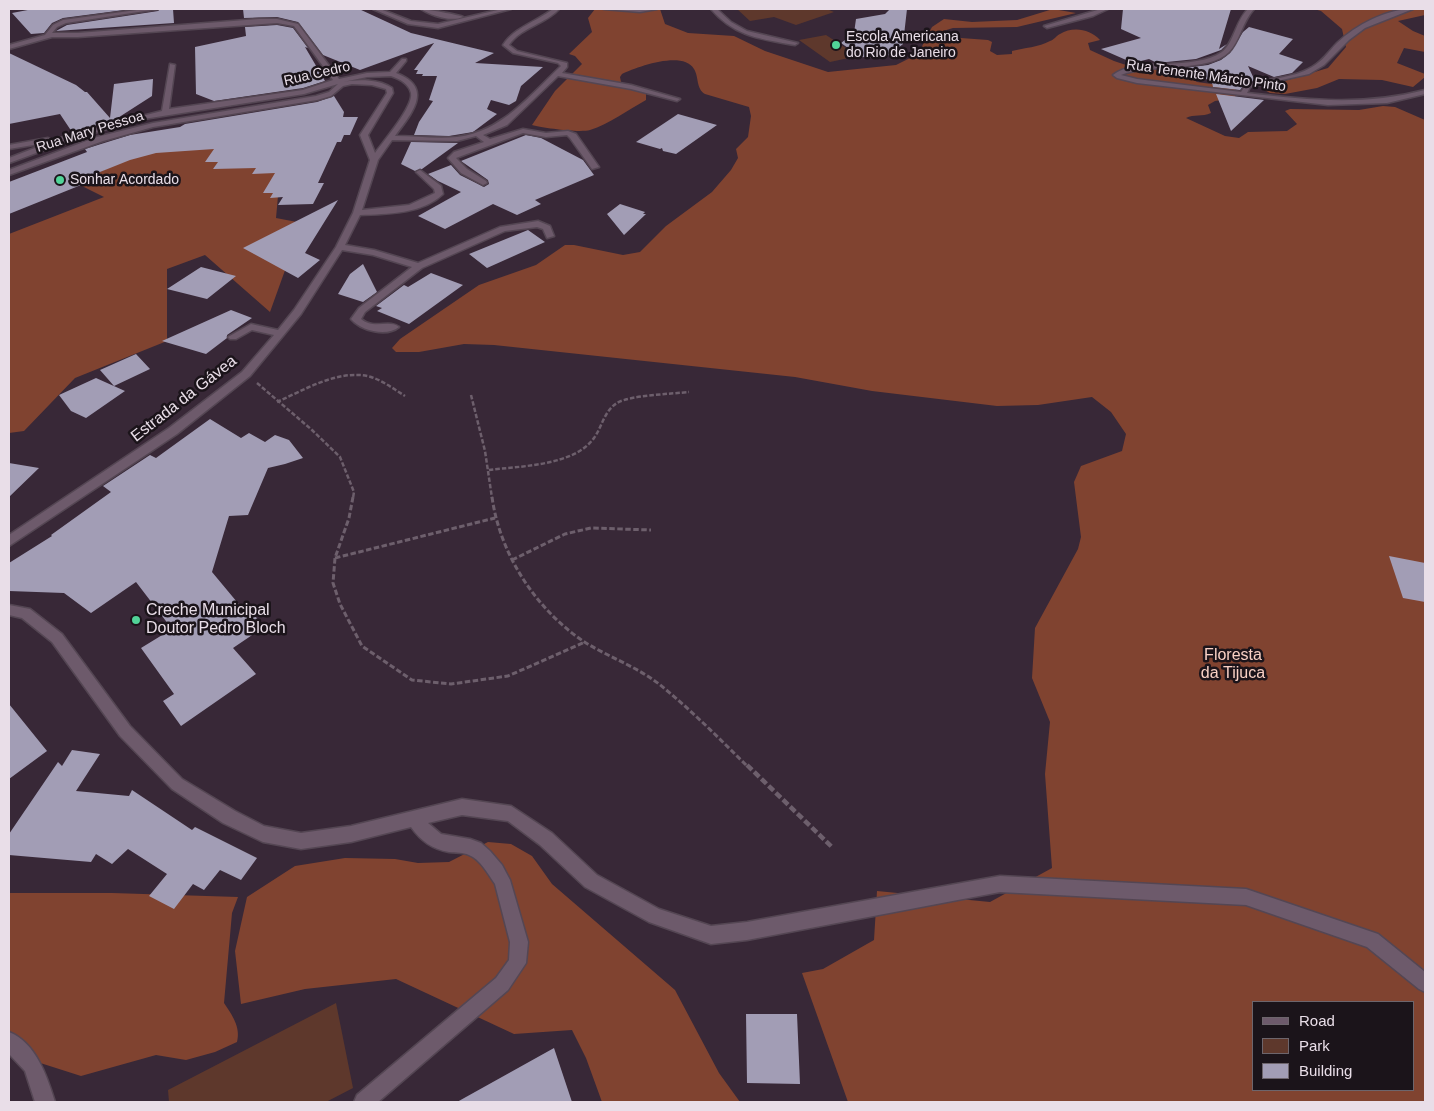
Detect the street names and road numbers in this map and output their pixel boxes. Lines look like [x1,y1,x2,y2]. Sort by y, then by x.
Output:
street label: Rua Tenente Márcio Pinto [1125,56,1287,96]
street label: Rua Cedro [282,58,352,90]
street label: Rua Mary Pessoa [34,108,146,156]
street label: Estrada da Gávea [127,352,241,446]

